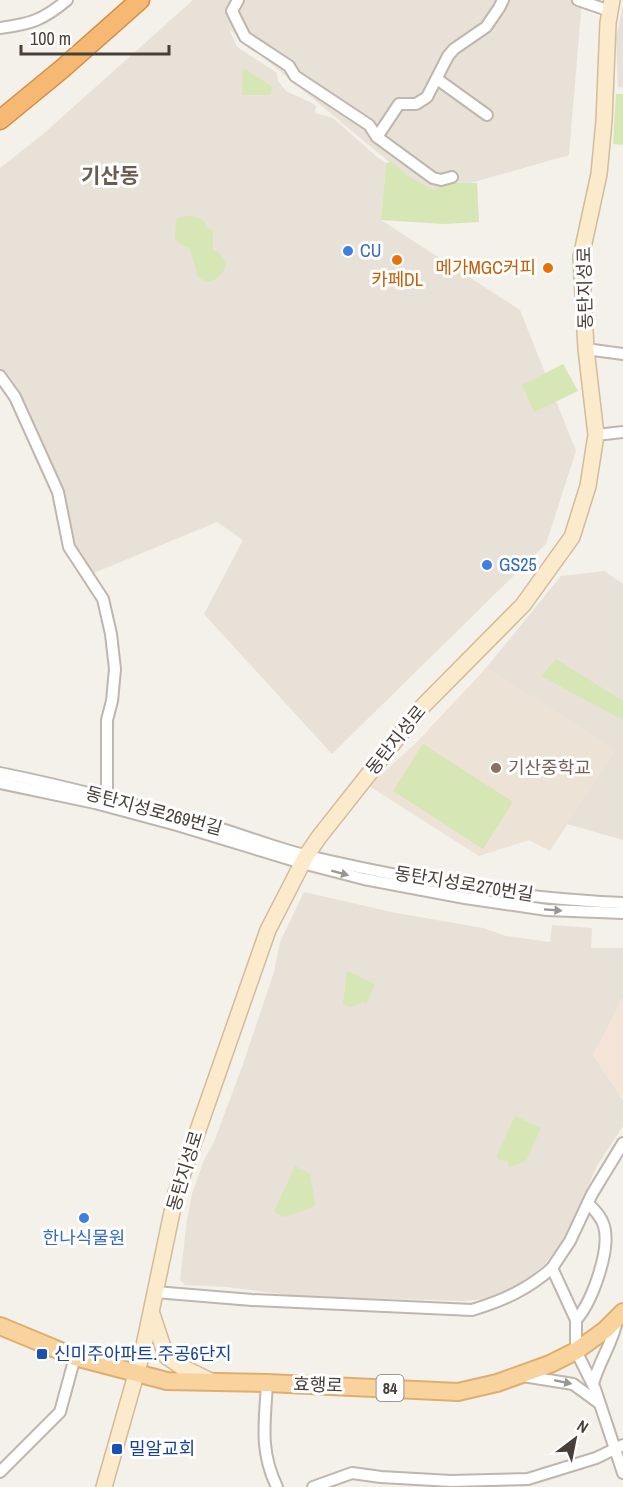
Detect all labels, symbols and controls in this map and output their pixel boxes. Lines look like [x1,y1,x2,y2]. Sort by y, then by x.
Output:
scale bar [21,18,170,56]
text: 100 m [30,26,71,51]
district label: 기산동 [81,161,139,190]
place label: CU [360,238,381,263]
marker: CU [341,244,355,258]
street label: 동탄지성로 [571,246,598,330]
marker: 카페DL [390,253,404,267]
place label: 메가MGC커피 [435,255,536,280]
marker: 메가MGC커피 [541,261,555,275]
place label: 카페DL [371,267,423,292]
place label: GS25 [499,552,537,577]
marker: GS25 [480,558,494,572]
street label: 동탄지성로 [360,700,431,780]
place label: 기산중학교 [508,755,591,780]
marker: 기산중학교 [489,761,503,775]
street label: 동탄지성로269번길 [83,780,225,841]
street label: 동탄지성로270번길 [393,860,535,907]
one-way arrow [331,869,350,879]
one-way arrow [544,905,563,915]
street label: 동탄지성로 [160,1128,209,1214]
marker: 한나식물원 [77,1211,91,1225]
place label: 한나식물원 [43,1225,125,1250]
place label: 신미주아파트.주공6단지 [54,1341,232,1366]
marker: 신미주아파트.주공6단지 [35,1347,49,1361]
street label: 효행로 [293,1371,343,1398]
road number: 84 [376,1375,404,1401]
one-way arrow [554,1378,573,1387]
north arrow [545,1409,605,1469]
text: N [573,1414,593,1438]
place label: 밀알교회 [129,1436,195,1461]
marker: 밀알교회 [110,1442,124,1456]

